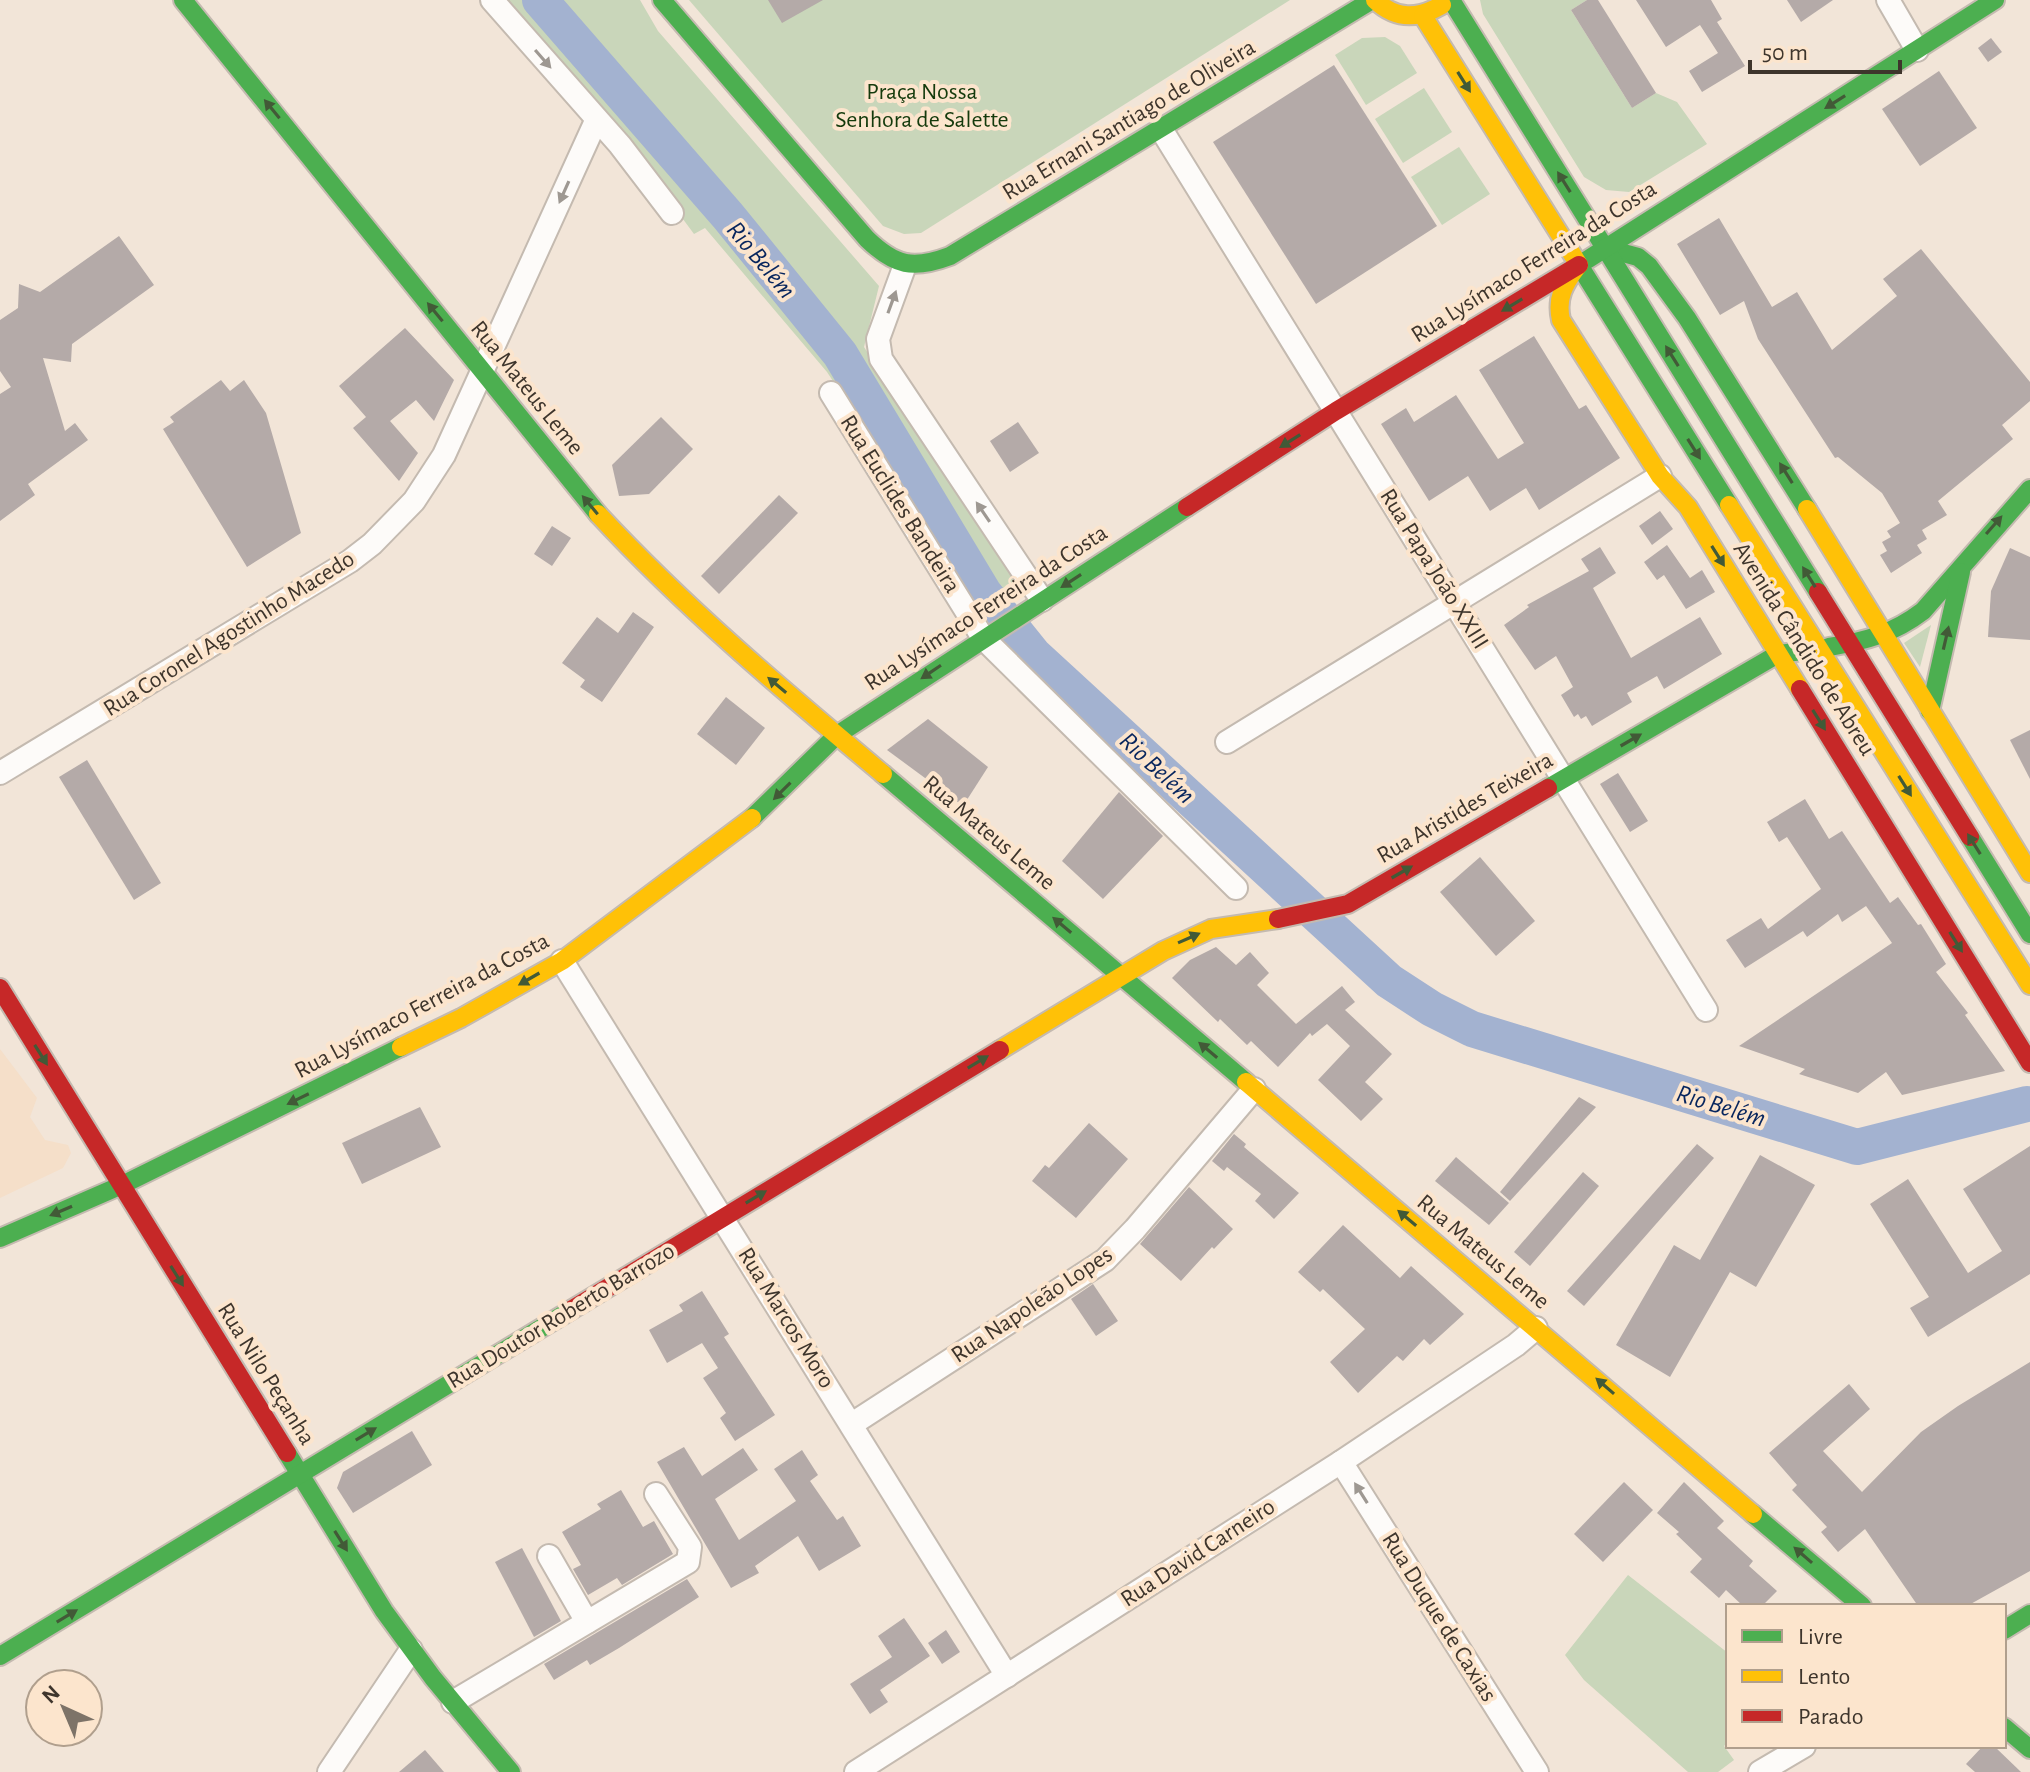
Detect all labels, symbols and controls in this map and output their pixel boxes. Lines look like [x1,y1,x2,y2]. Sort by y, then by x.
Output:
scale bar [1750,24,1900,74]
street label: Rua Ernani Santiago de Oliveira [998,35,1260,205]
text: 50 m [1762,41,1808,65]
one-way arrow [534,49,552,68]
one-way arrow [1457,71,1471,93]
park label: Praça Nossa Senhora de Salette [835,80,1009,132]
one-way arrow [1824,94,1846,108]
one-way arrow [264,99,281,119]
one-way arrow [1557,171,1571,193]
street label: Rua Lysímaco Ferreira da Costa [1407,177,1661,347]
one-way arrow [558,180,571,204]
water label: Rio Belém [722,217,800,303]
one-way arrow [886,290,899,314]
one-way arrow [1501,297,1523,311]
one-way arrow [427,302,444,322]
street label: Rua Mateus Leme [466,317,588,459]
one-way arrow [1665,345,1679,367]
street label: Rua Euclides Bandeira [836,411,964,597]
one-way arrow [1279,433,1301,447]
one-way arrow [1687,439,1702,460]
one-way arrow [1779,462,1794,485]
street label: Rua Papa João XXIII [1375,485,1493,653]
one-way arrow [582,495,599,515]
one-way arrow [976,501,991,523]
one-way arrow [1985,516,2002,536]
street label: Rua Lysímaco Ferreira da Costa [860,521,1112,695]
street label: Avenida Cândido de Abreu [1728,538,1880,760]
one-way arrow [1710,544,1725,567]
street label: Rua Coronel Agostinho Macedo [99,547,359,721]
one-way arrow [1802,566,1816,588]
one-way arrow [1061,573,1082,588]
one-way arrow [1940,625,1953,650]
one-way arrow [920,664,942,679]
one-way arrow [768,676,787,694]
one-way arrow [1812,709,1826,731]
water label: Rio Belém [1115,727,1199,809]
one-way arrow [1620,733,1642,747]
street label: Rua Aristides Teixeira [1373,748,1557,868]
street label: Rua Mateus Leme [918,771,1060,895]
one-way arrow [1898,775,1912,797]
one-way arrow [772,781,791,800]
one-way arrow [1968,833,1982,855]
one-way arrow [1391,865,1413,879]
one-way arrow [1052,917,1072,934]
street label: Rua Lysímaco Ferreira da Costa [291,929,553,1083]
one-way arrow [1948,931,1962,953]
one-way arrow [1178,932,1201,945]
one-way arrow [518,972,540,986]
one-way arrow [1199,1042,1219,1059]
one-way arrow [33,1043,48,1066]
one-way arrow [967,1056,989,1070]
water label: Rio Belém [1673,1080,1769,1132]
one-way arrow [286,1092,309,1105]
street label: Rua Mateus Leme [1412,1190,1554,1314]
one-way arrow [745,1191,767,1205]
one-way arrow [49,1205,73,1218]
one-way arrow [1397,1210,1417,1227]
street label: Rua Doutor Roberto Barrozo [443,1239,679,1393]
street label: Rua Napoleão Lopes [947,1242,1117,1368]
street label: Rua Marcos Moro [733,1243,839,1393]
one-way arrow [170,1265,184,1287]
street label: Rua Nilo Peçanha [213,1299,319,1449]
one-way arrow [1595,1378,1615,1396]
one-way arrow [355,1427,377,1441]
one-way arrow [1355,1482,1369,1504]
street label: Rua David Carneiro [1117,1494,1279,1612]
street label: Rua Duque de Caxias [1377,1528,1501,1706]
one-way arrow [333,1530,347,1552]
one-way arrow [1793,1547,1813,1564]
legend [1726,1604,2006,1748]
one-way arrow [56,1609,78,1623]
text: Livre [1798,1625,1843,1649]
text: Lento [1798,1665,1850,1689]
north arrow [24,1668,104,1748]
text: N [38,1681,64,1708]
text: Parado [1798,1705,1864,1729]

